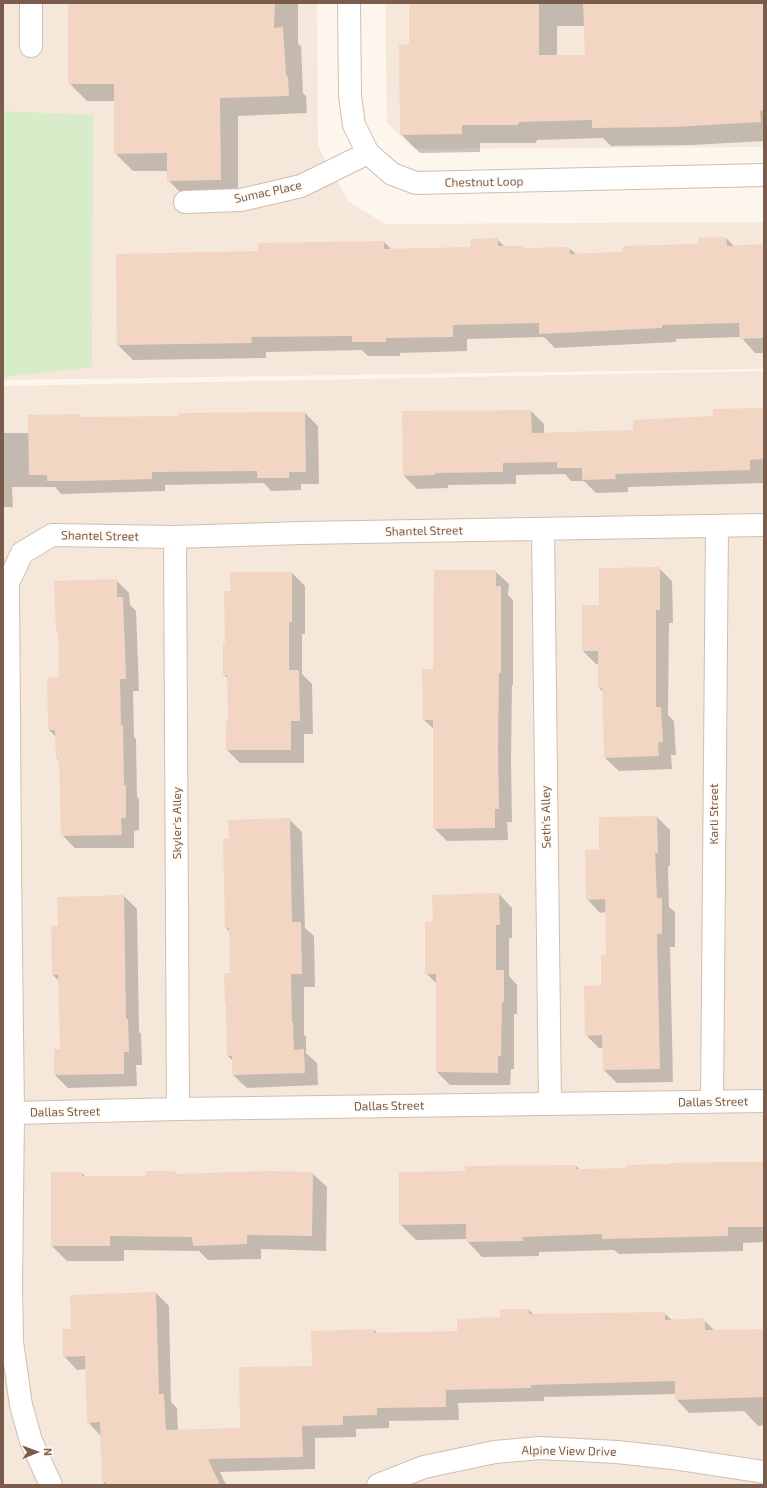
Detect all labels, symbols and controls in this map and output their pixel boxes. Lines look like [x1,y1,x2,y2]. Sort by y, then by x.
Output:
street label: Chestnut Loop [445,174,523,190]
street label: Sumac Place [233,178,303,206]
street label: Shantel Street [385,523,463,539]
street label: Shantel Street [61,528,139,544]
street label: Karli Street [707,783,721,845]
street label: Seth's Alley [538,785,554,849]
street label: Skyler's Alley [170,787,184,859]
street label: Dallas Street [678,1094,748,1110]
street label: Dallas Street [354,1098,424,1114]
street label: Dallas Street [30,1104,100,1120]
north arrow [16,1432,56,1472]
street label: Alpine View Drive [521,1443,617,1459]
text: N [42,1448,55,1456]

